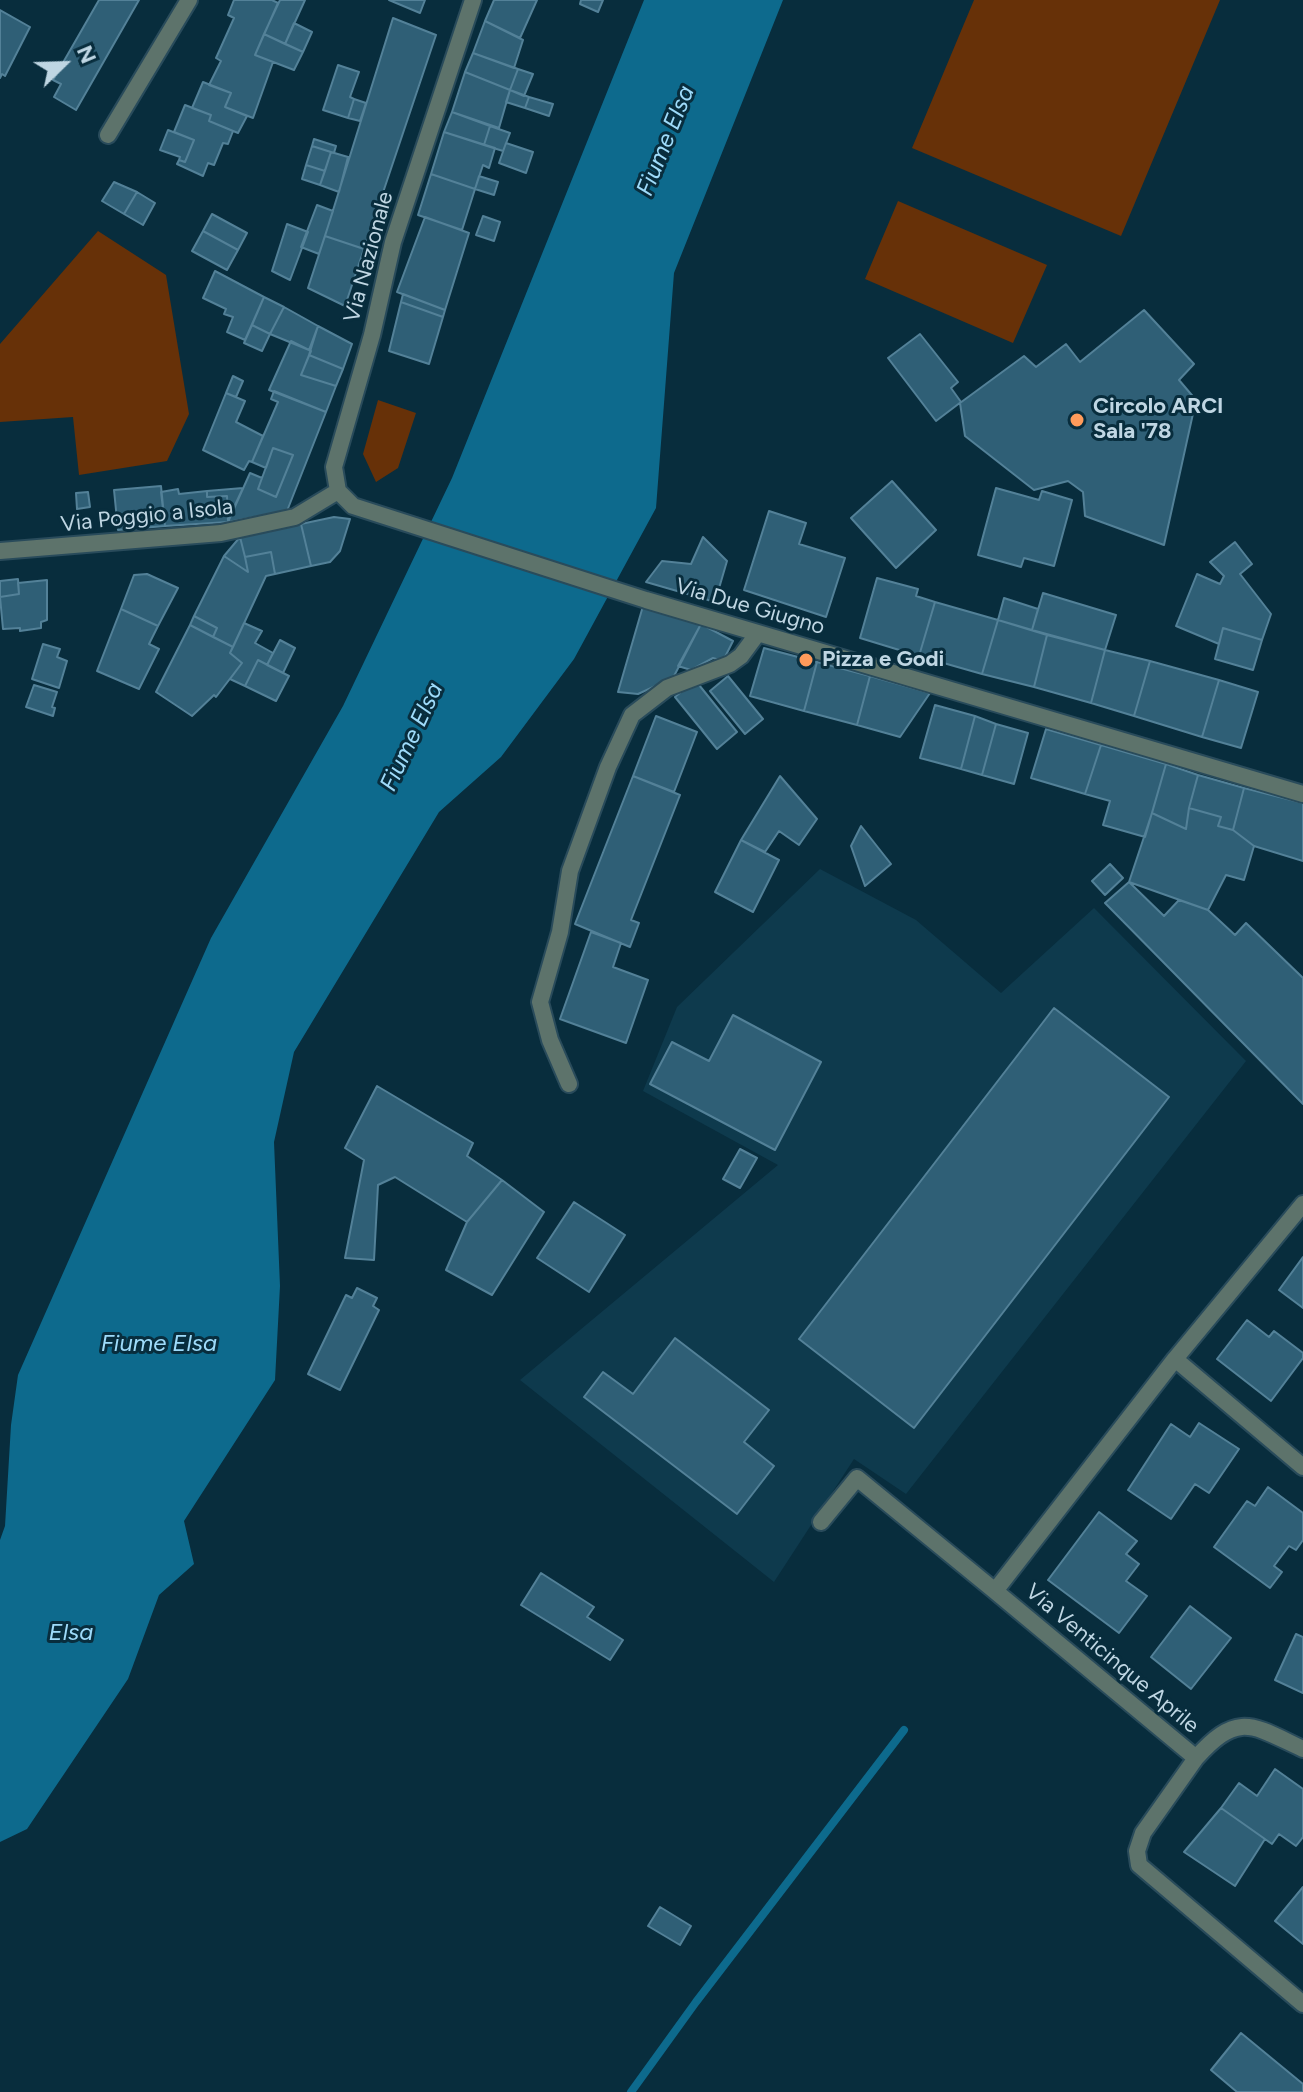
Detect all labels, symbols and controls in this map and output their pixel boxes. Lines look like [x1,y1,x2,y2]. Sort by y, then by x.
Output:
north arrow [24,24,104,104]
text: N [71,41,102,68]
water label: Fiume Elsa [631,82,701,200]
street label: Via Nazionale [339,189,399,325]
place label: Circolo ARCI Sala '78 [1093,394,1223,446]
marker: Circolo ARCI Sala '78 [1068,411,1086,429]
street label: Via Poggio a Isola [60,494,234,538]
street label: Via Due Giugno [672,573,828,641]
place label: Pizza e Godi [822,647,944,673]
marker: Pizza e Godi [797,651,815,669]
water label: Fiume Elsa [374,678,450,796]
water label: Fiume Elsa [101,1330,217,1358]
street label: Via Venticinque Aprile [1020,1579,1204,1739]
water label: Elsa [49,1619,93,1647]

